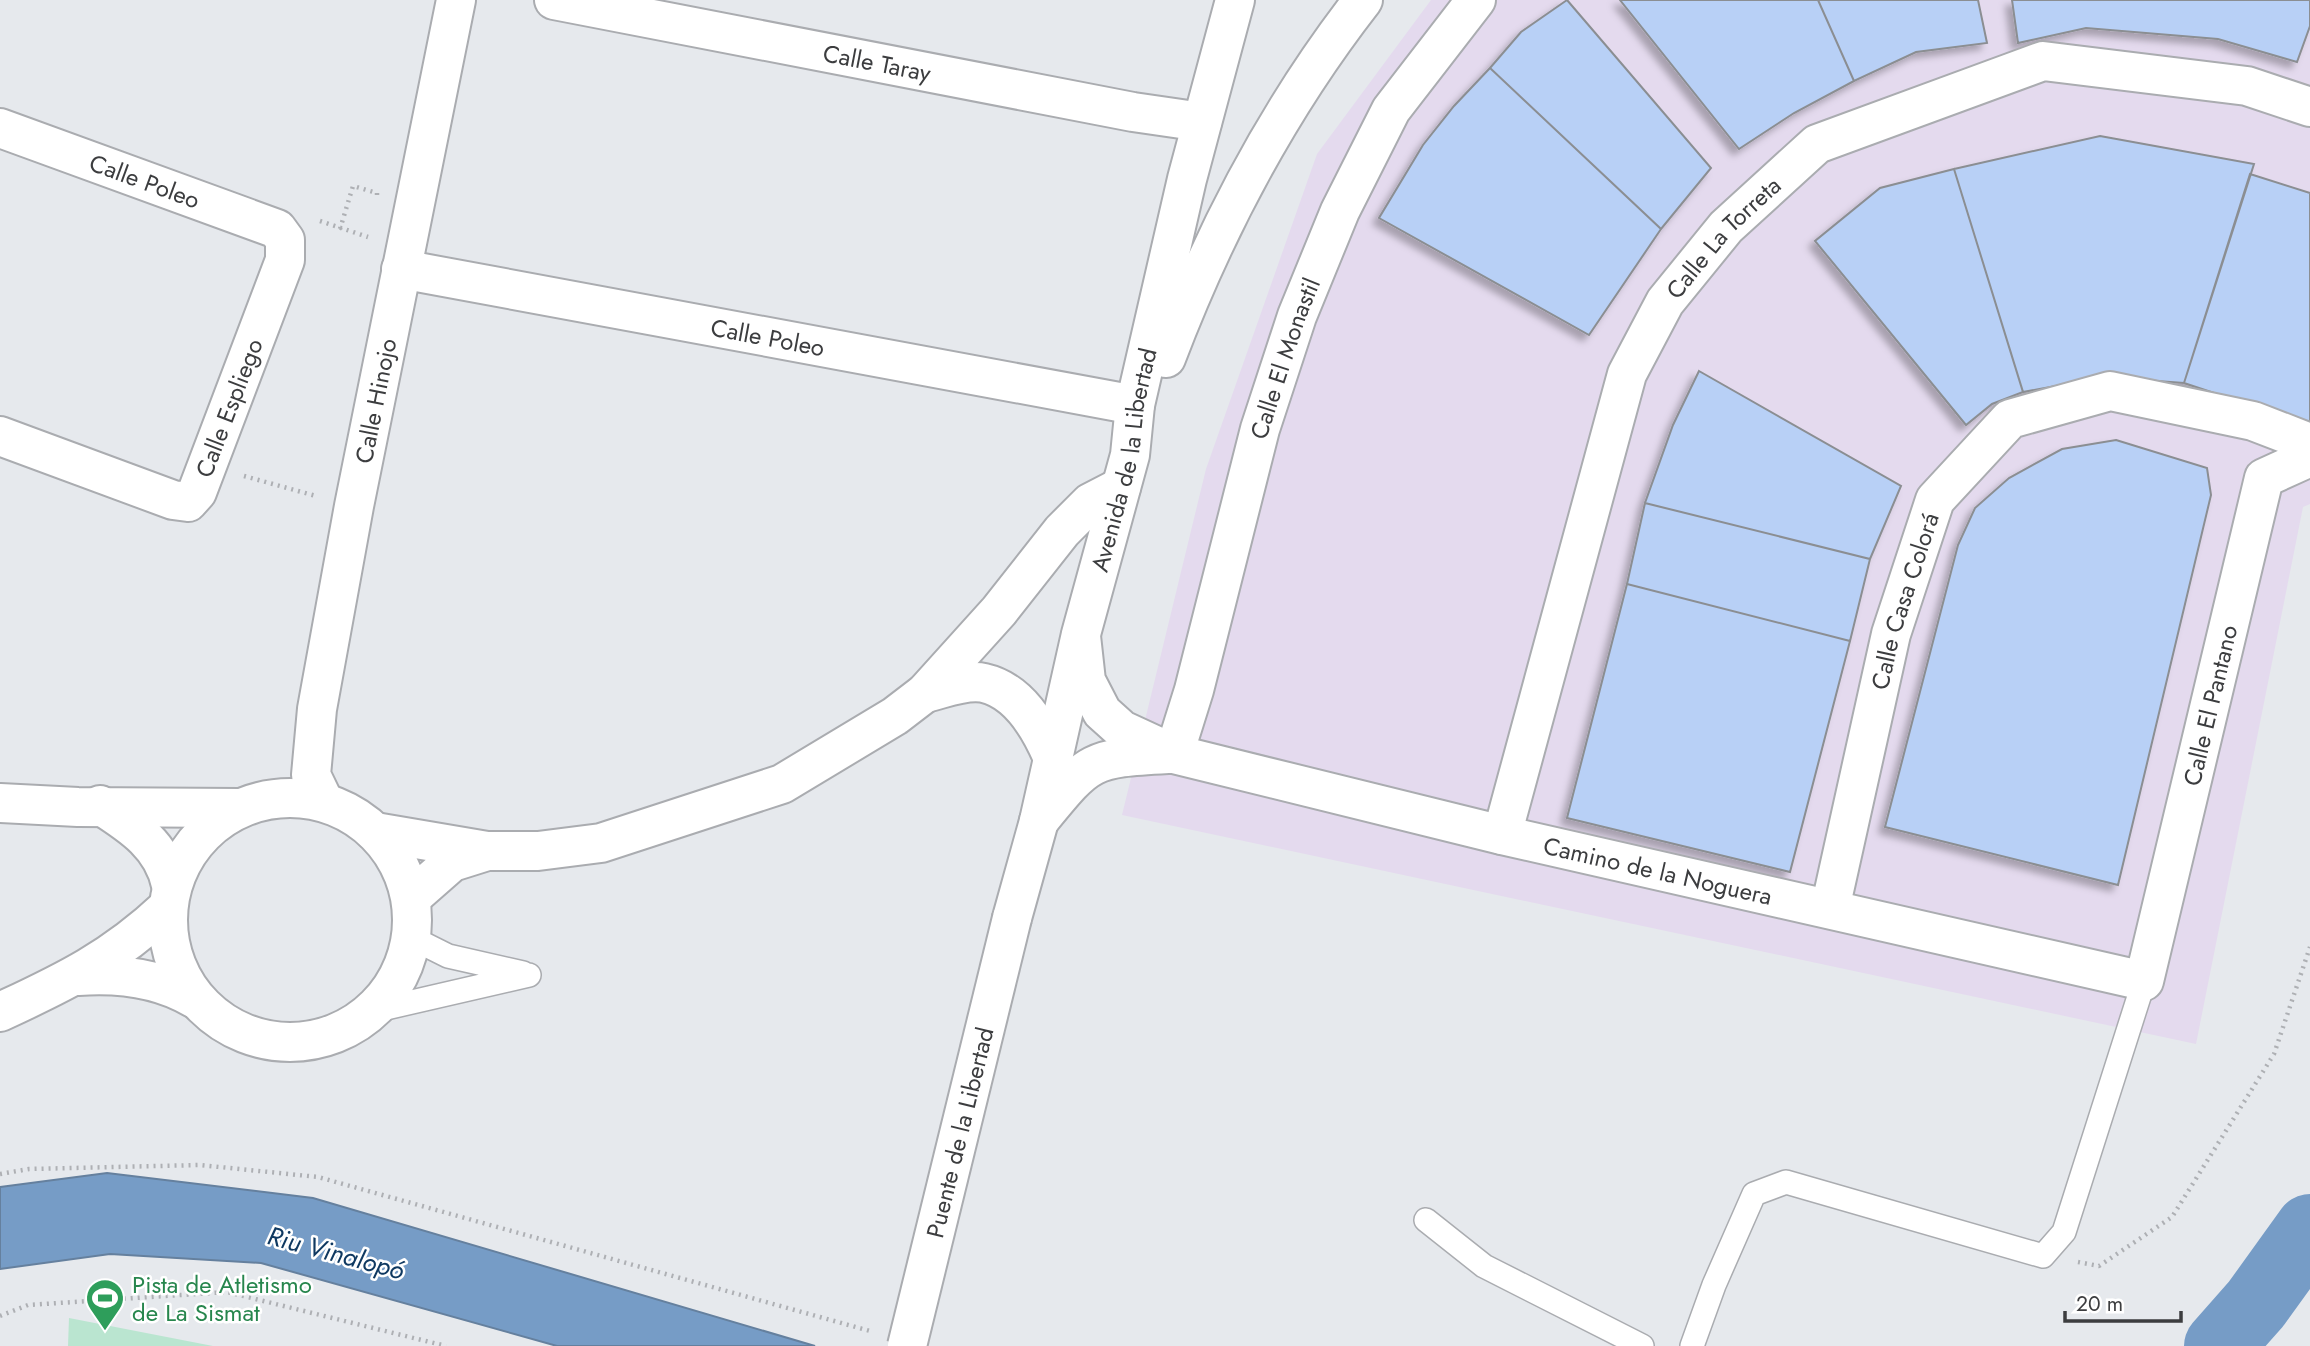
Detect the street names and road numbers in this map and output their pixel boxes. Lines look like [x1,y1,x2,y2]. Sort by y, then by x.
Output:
street label: Calle Taray [820,35,934,90]
street label: Calle Poleo [85,145,205,217]
street label: Calle La Torreta [1657,168,1788,306]
street label: Calle El Monastil [1241,272,1328,443]
street label: Calle Poleo [708,309,828,365]
street label: Calle Espliego [186,334,272,482]
street label: Calle Hinojo [346,335,405,466]
street label: Avenida de la Libertad [1081,345,1165,575]
street label: Calle Casa Colorá [1862,508,1947,693]
street label: Calle El Pantano [2174,621,2246,789]
street label: Camino de la Noguera [1540,827,1776,913]
street label: Puente de la Libertad [917,1024,1002,1241]

